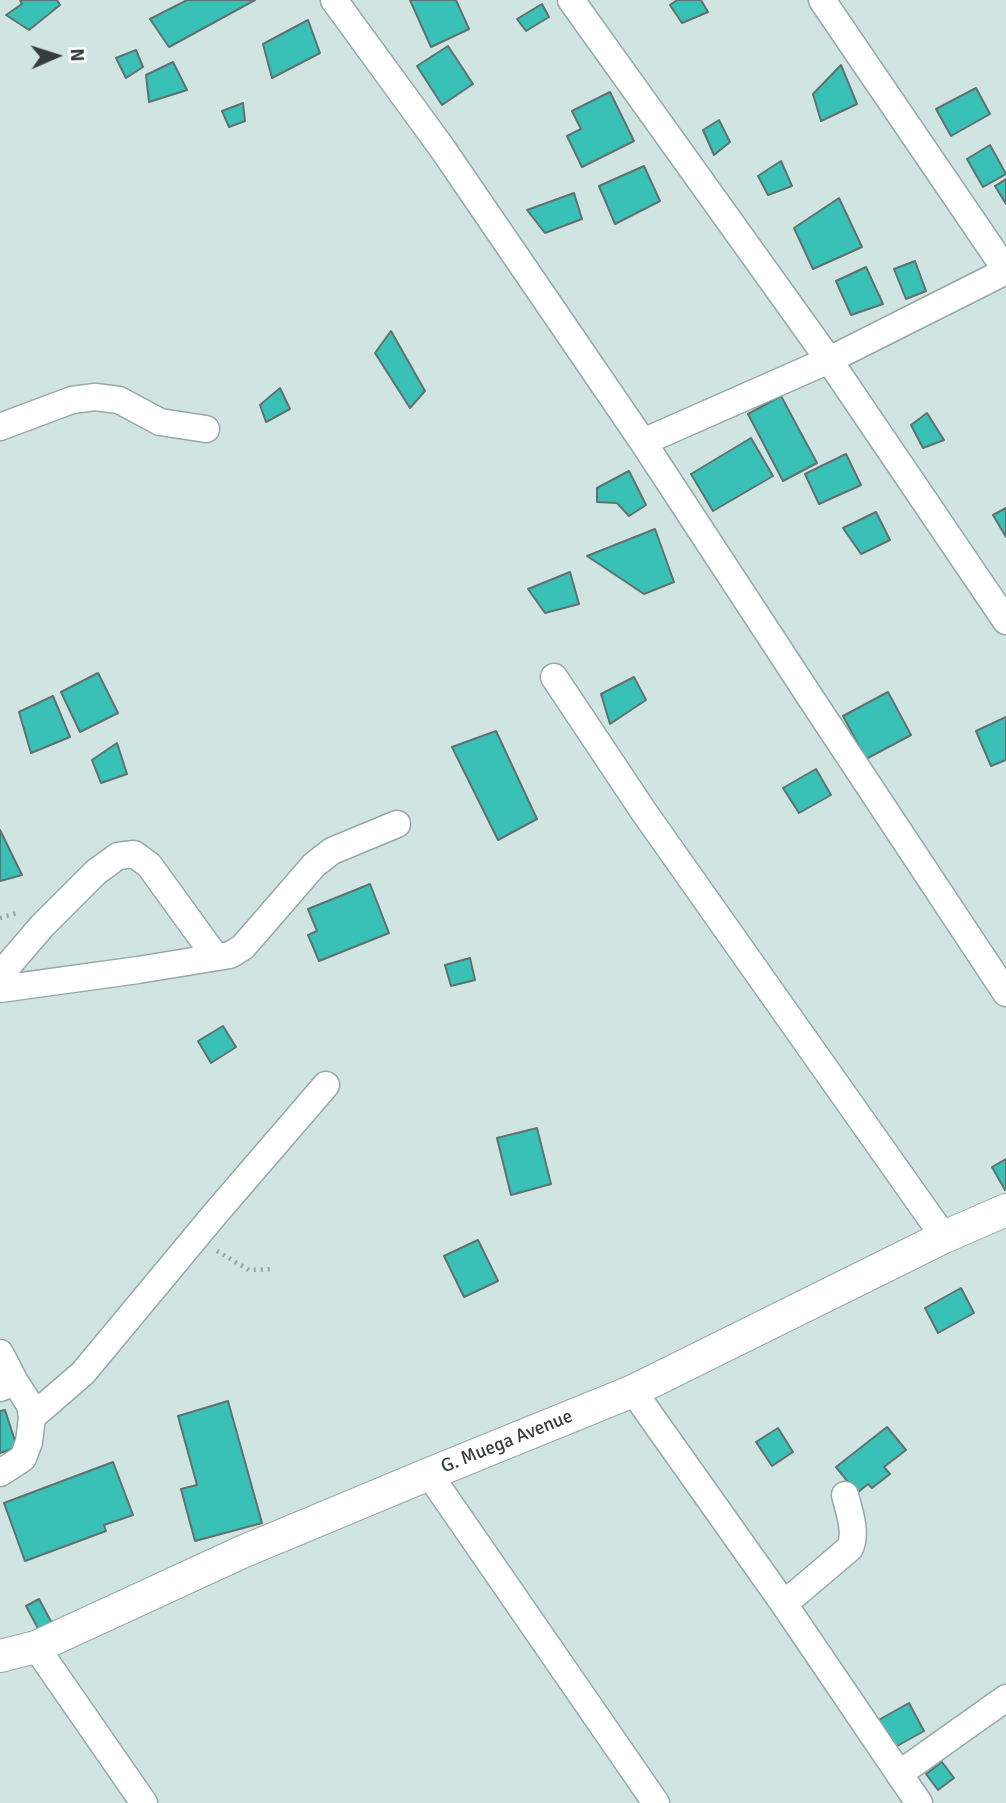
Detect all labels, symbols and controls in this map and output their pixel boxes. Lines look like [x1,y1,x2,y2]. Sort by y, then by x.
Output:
north arrow [21,21,91,91]
text: N [65,48,89,62]
street label: G. Muega Avenue [438,1405,576,1479]

